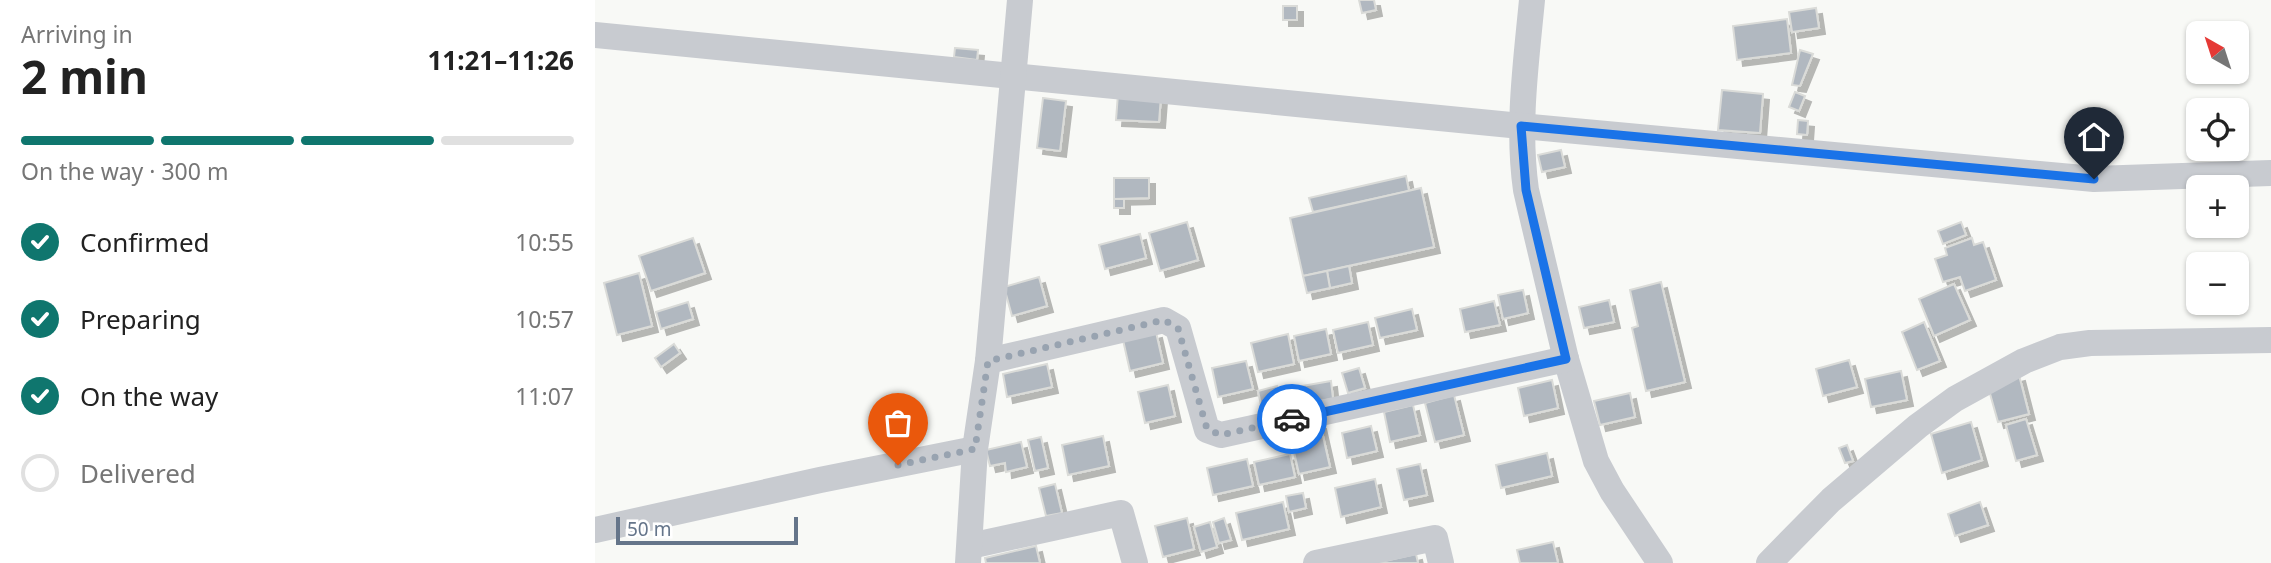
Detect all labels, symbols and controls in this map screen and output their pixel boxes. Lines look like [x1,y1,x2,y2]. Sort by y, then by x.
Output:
text: Arriving in [21,18,133,50]
north arrow [2186,21,2249,84]
map controls [2186,21,2249,315]
text: 11:21–11:26 [427,42,574,78]
text: 2 min [21,45,148,107]
button: locate [2186,98,2249,161]
pin [2064,107,2124,179]
icon: home [2075,118,2113,156]
text: On the way · 300 m [21,155,228,187]
button: + [2186,175,2249,238]
icon: check [21,223,59,261]
text: Confirmed [80,224,210,260]
text: 10:55 [515,226,574,258]
button: − [2186,252,2249,315]
icon: check [21,300,59,338]
text: Preparing [80,301,201,337]
text: 10:57 [515,303,574,335]
icon: check [21,377,59,415]
text: On the way [80,378,218,414]
text: 11:07 [515,380,574,412]
courier [1257,384,1327,454]
pin [868,393,928,465]
icon: car [1273,400,1311,438]
icon: bag [879,404,917,442]
text: Delivered [80,455,196,491]
scale bar [616,514,798,546]
text: 50 m [627,516,671,542]

